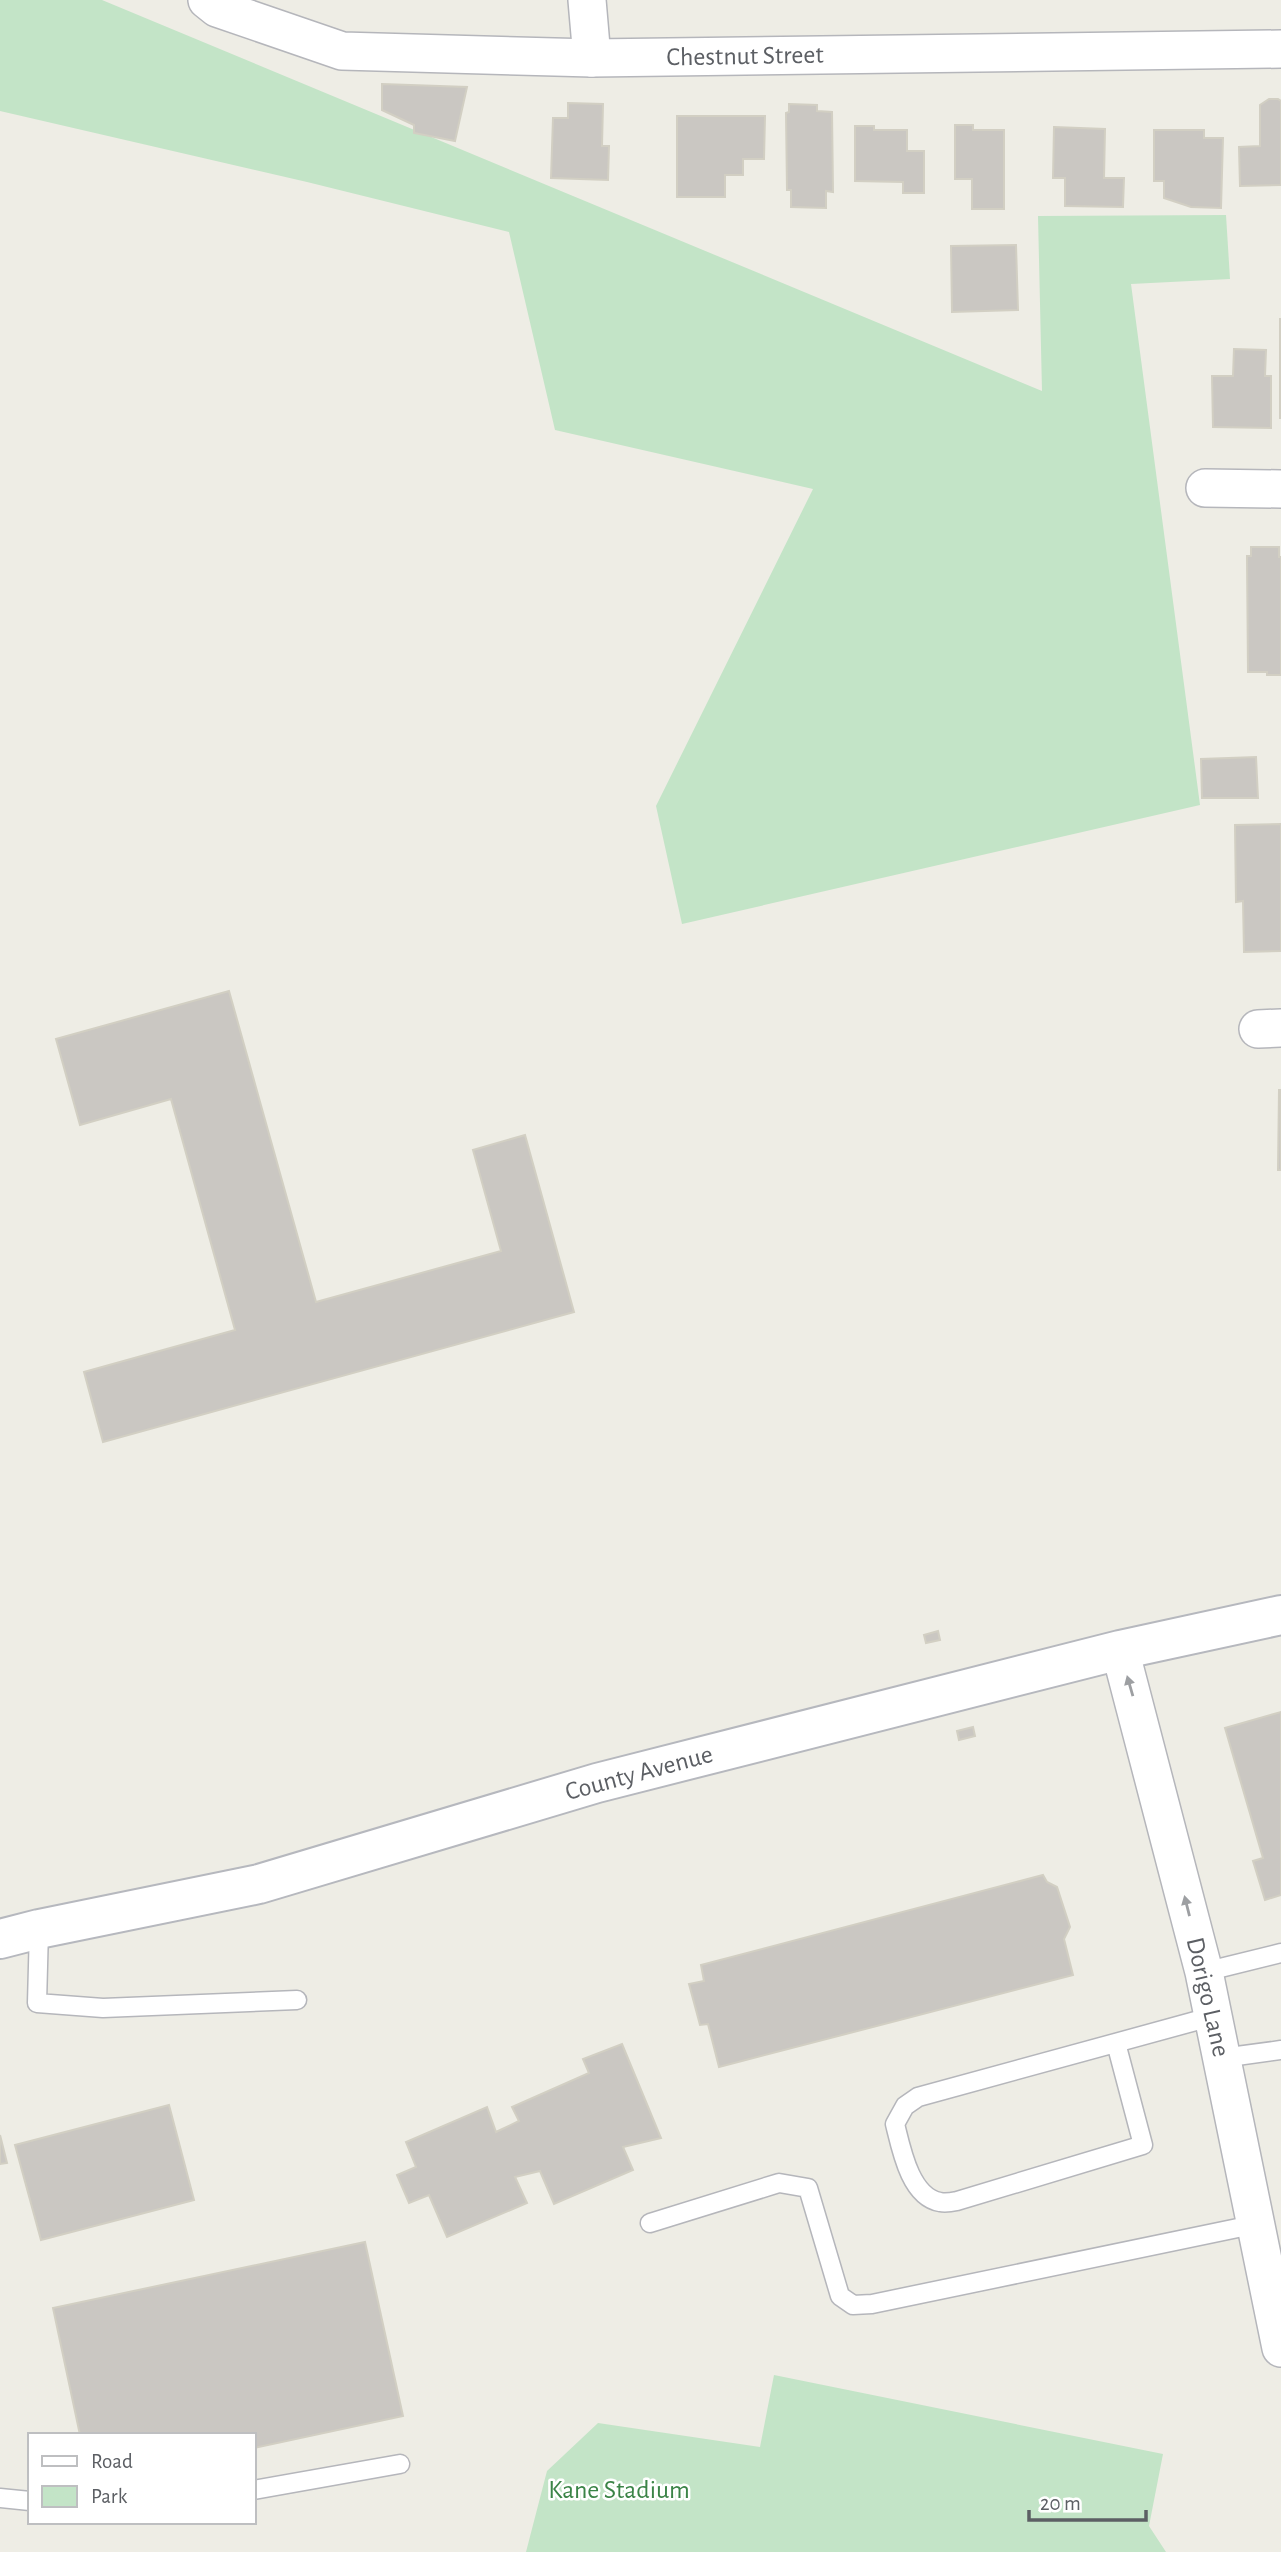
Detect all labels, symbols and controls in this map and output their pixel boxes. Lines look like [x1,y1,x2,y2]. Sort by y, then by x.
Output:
street label: Chestnut Street [666,42,824,70]
one-way arrow [1124,1675,1135,1697]
street label: County Avenue [562,1741,716,1805]
one-way arrow [1181,1895,1192,1917]
street label: Dorigo Lane [1182,1935,1234,2059]
legend [28,2433,256,2524]
text: Road [91,2451,133,2472]
park label: Kane Stadium [548,2477,690,2503]
scale bar [1029,2478,1146,2522]
text: Park [91,2486,128,2507]
text: 20 m [1040,2493,1081,2514]

